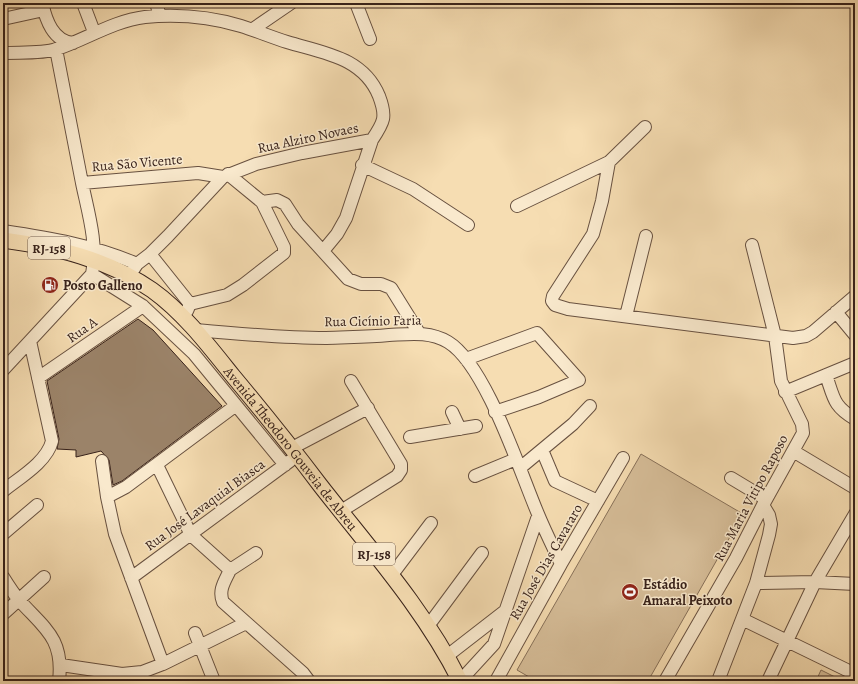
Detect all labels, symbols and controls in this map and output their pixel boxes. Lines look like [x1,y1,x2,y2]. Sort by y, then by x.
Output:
street label: Rua Alziro Novaes [256,118,360,158]
street label: Rua São Vicente [91,150,183,176]
road number: RJ-158 [28,237,70,259]
fuel station icon: Posto Galleno [40,275,60,295]
place label: Posto Galleno [63,276,143,295]
street label: Rua Cicínio Faria [324,311,422,331]
street label: Rua A [63,312,102,347]
street label: Avenida Theodoro Gouveia de Abreu [219,362,362,535]
street label: Rua Maria Vitipo Raposo [709,431,793,565]
street label: Rua José Lavaquial Biasca [141,455,269,555]
street label: Rua José Dias Cavararo [505,501,587,623]
road number: RJ-158 [353,543,395,565]
place label: Estádio Amaral Peixoto [642,575,732,610]
sports icon: Estádio Amaral Peixoto [620,582,640,602]

